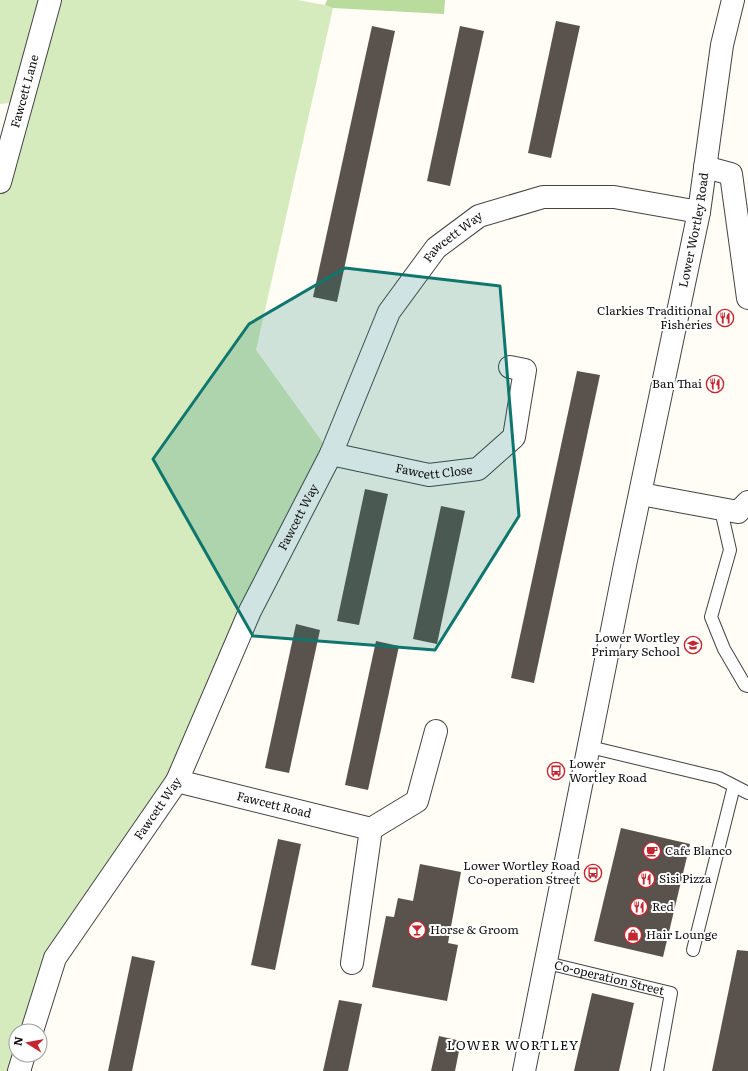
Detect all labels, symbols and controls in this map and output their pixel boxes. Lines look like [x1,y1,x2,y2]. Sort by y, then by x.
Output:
street label: Fawcett Lane [5,52,43,130]
street label: Lower Wortley Road [673,171,712,289]
street label: Fawcett Way [418,206,486,266]
place label: Clarkies Traditional Fisheries [597,301,713,333]
restaurant icon: Clarkies Traditional Fisheries [715,308,735,328]
place label: Ban Thai [652,374,702,392]
restaurant icon: Ban Thai [705,374,725,394]
street label: Fawcett Close [394,458,473,483]
street label: Fawcett Way [273,480,322,553]
place label: Lower Wortley Primary School [591,628,680,660]
school or university icon: Lower Wortley Primary School [683,635,703,655]
place label: Lower Wortley Road [569,754,647,786]
bus stop icon: Lower Wortley Road [546,761,566,781]
street label: Fawcett Way [129,773,185,843]
street label: Fawcett Road [235,786,314,822]
cafe icon: Cafe Blanco [642,841,662,861]
place label: Cafe Blanco [665,841,732,859]
place label: Lower Wortley Road Co-operation Street [463,856,581,888]
bus stop icon: Lower Wortley Road Co-operation Street [583,863,603,883]
restaurant icon: Sisi Pizza [636,869,656,889]
place label: Sisi Pizza [659,869,712,887]
restaurant icon: Red [629,897,649,917]
place label: Red [652,897,675,915]
bar icon: Horse & Groom [407,920,427,940]
place label: Horse & Groom [430,920,519,938]
shop icon: Hair Lounge [623,925,643,945]
place label: Hair Lounge [646,925,717,943]
street label: Co-operation Street [553,955,666,999]
north arrow [8,1023,48,1063]
text: N [8,1035,26,1047]
district label: LOWER WORTLEY [447,1035,579,1054]

